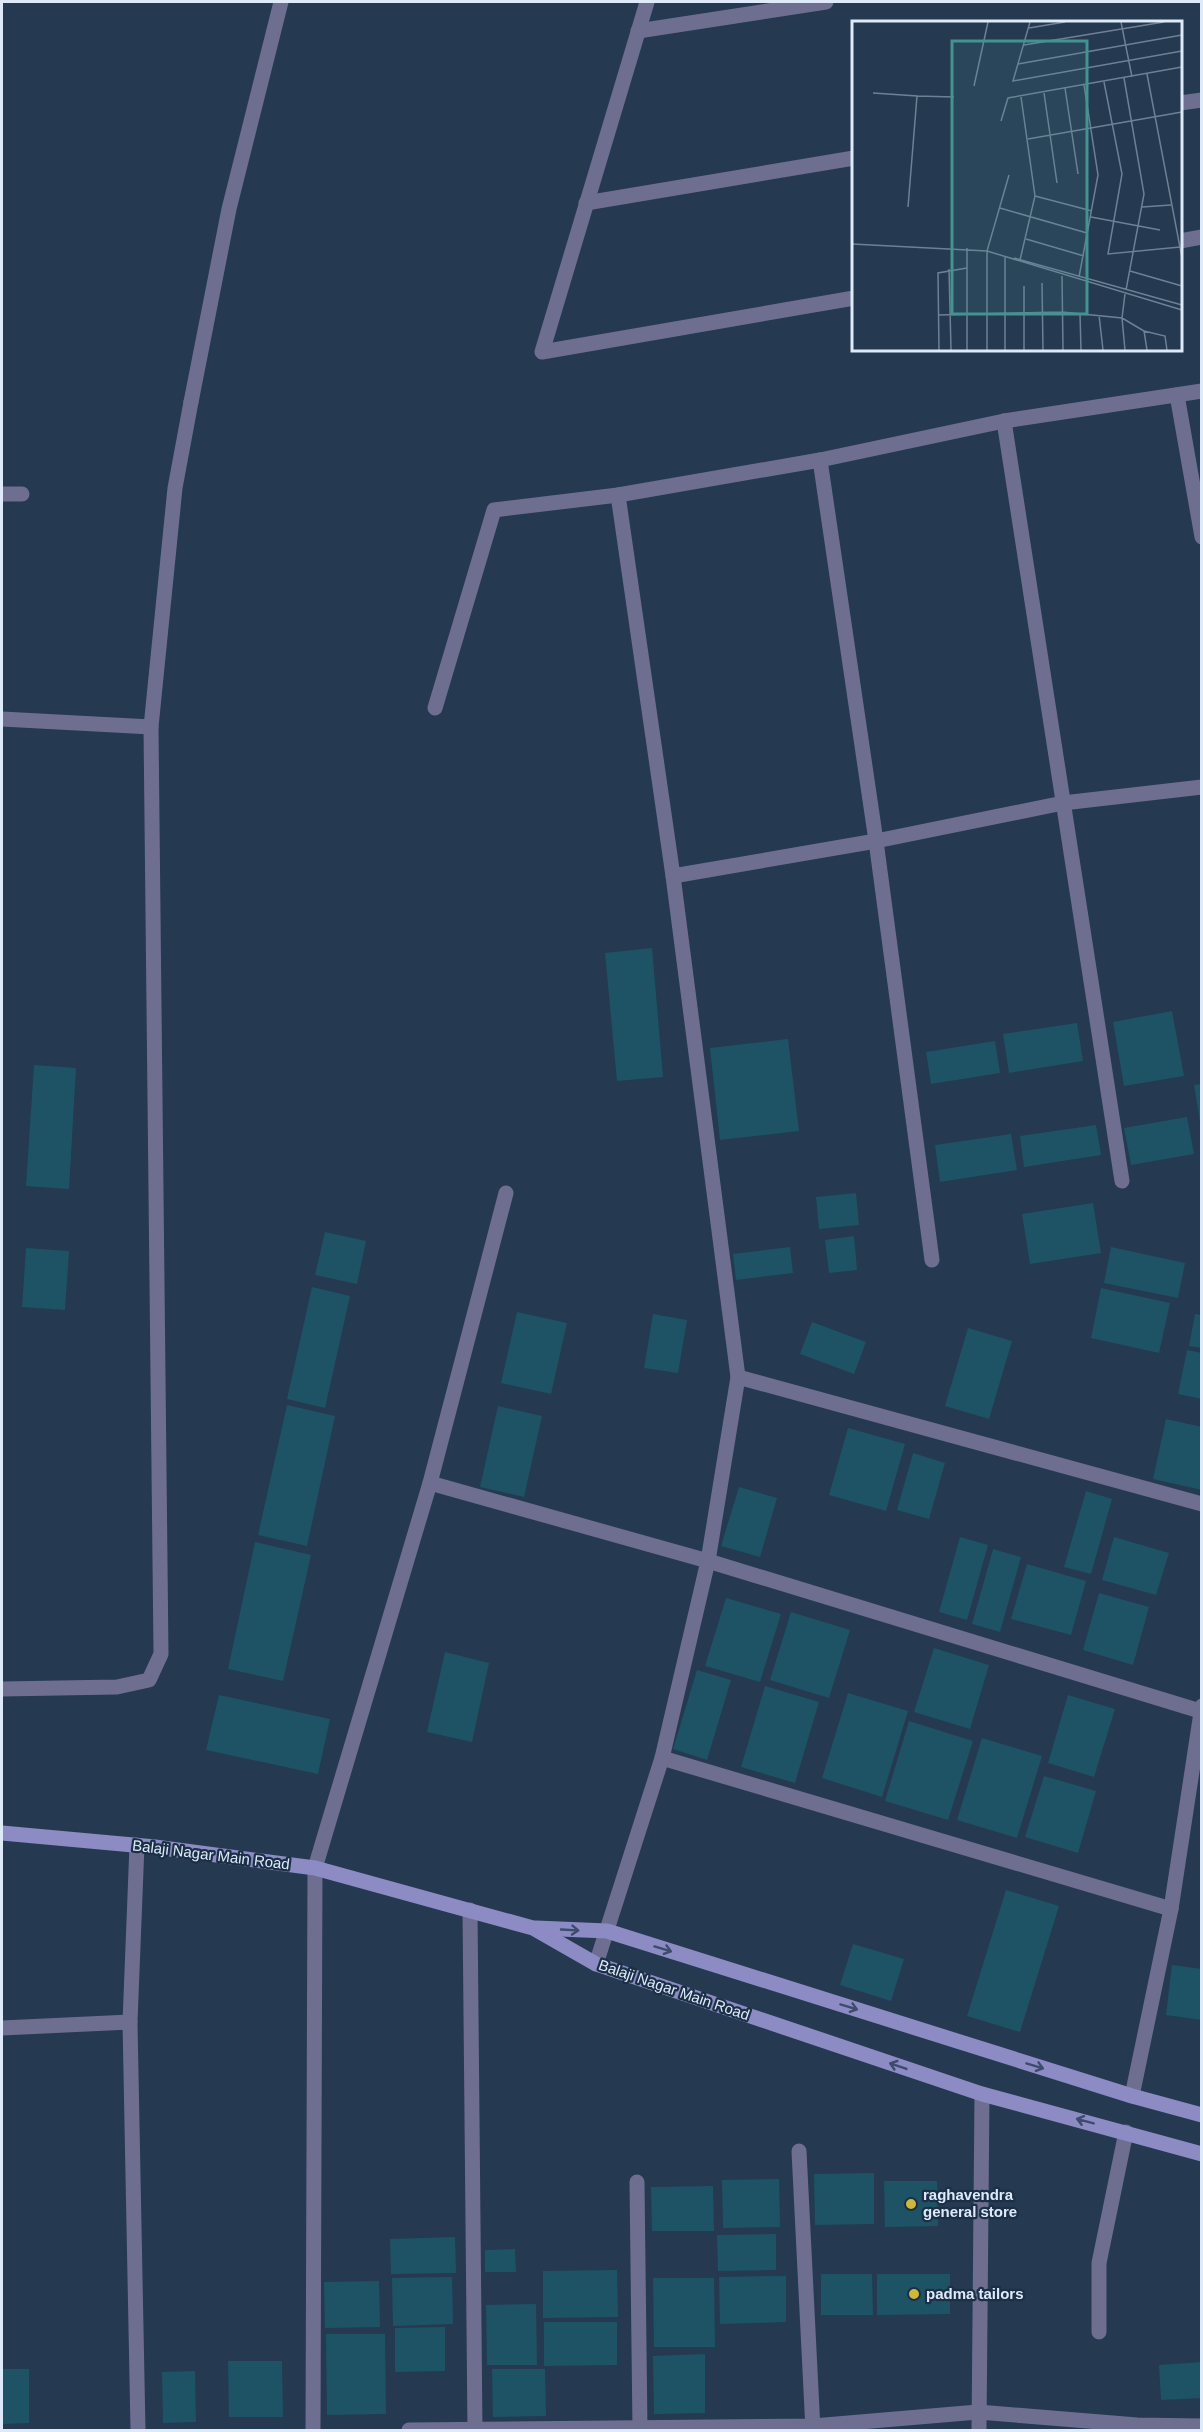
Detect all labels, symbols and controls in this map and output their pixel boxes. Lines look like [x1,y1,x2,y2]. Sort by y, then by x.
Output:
inset map [852,21,1182,351]
street label: Balaji Nagar Main Road [131,1836,291,1873]
one-way arrow [559,1924,579,1935]
one-way arrow [653,1944,672,1955]
street label: Balaji Nagar Main Road [597,1956,752,2023]
one-way arrow [839,2002,858,2013]
one-way arrow [889,2059,908,2070]
one-way arrow [1025,2061,1044,2072]
one-way arrow [1075,2115,1094,2126]
place label: raghavendra general store [923,2186,1017,2220]
marker: raghavendra general store [904,2197,918,2211]
place label: padma tailors [926,2285,1024,2302]
marker: padma tailors [907,2287,921,2301]

